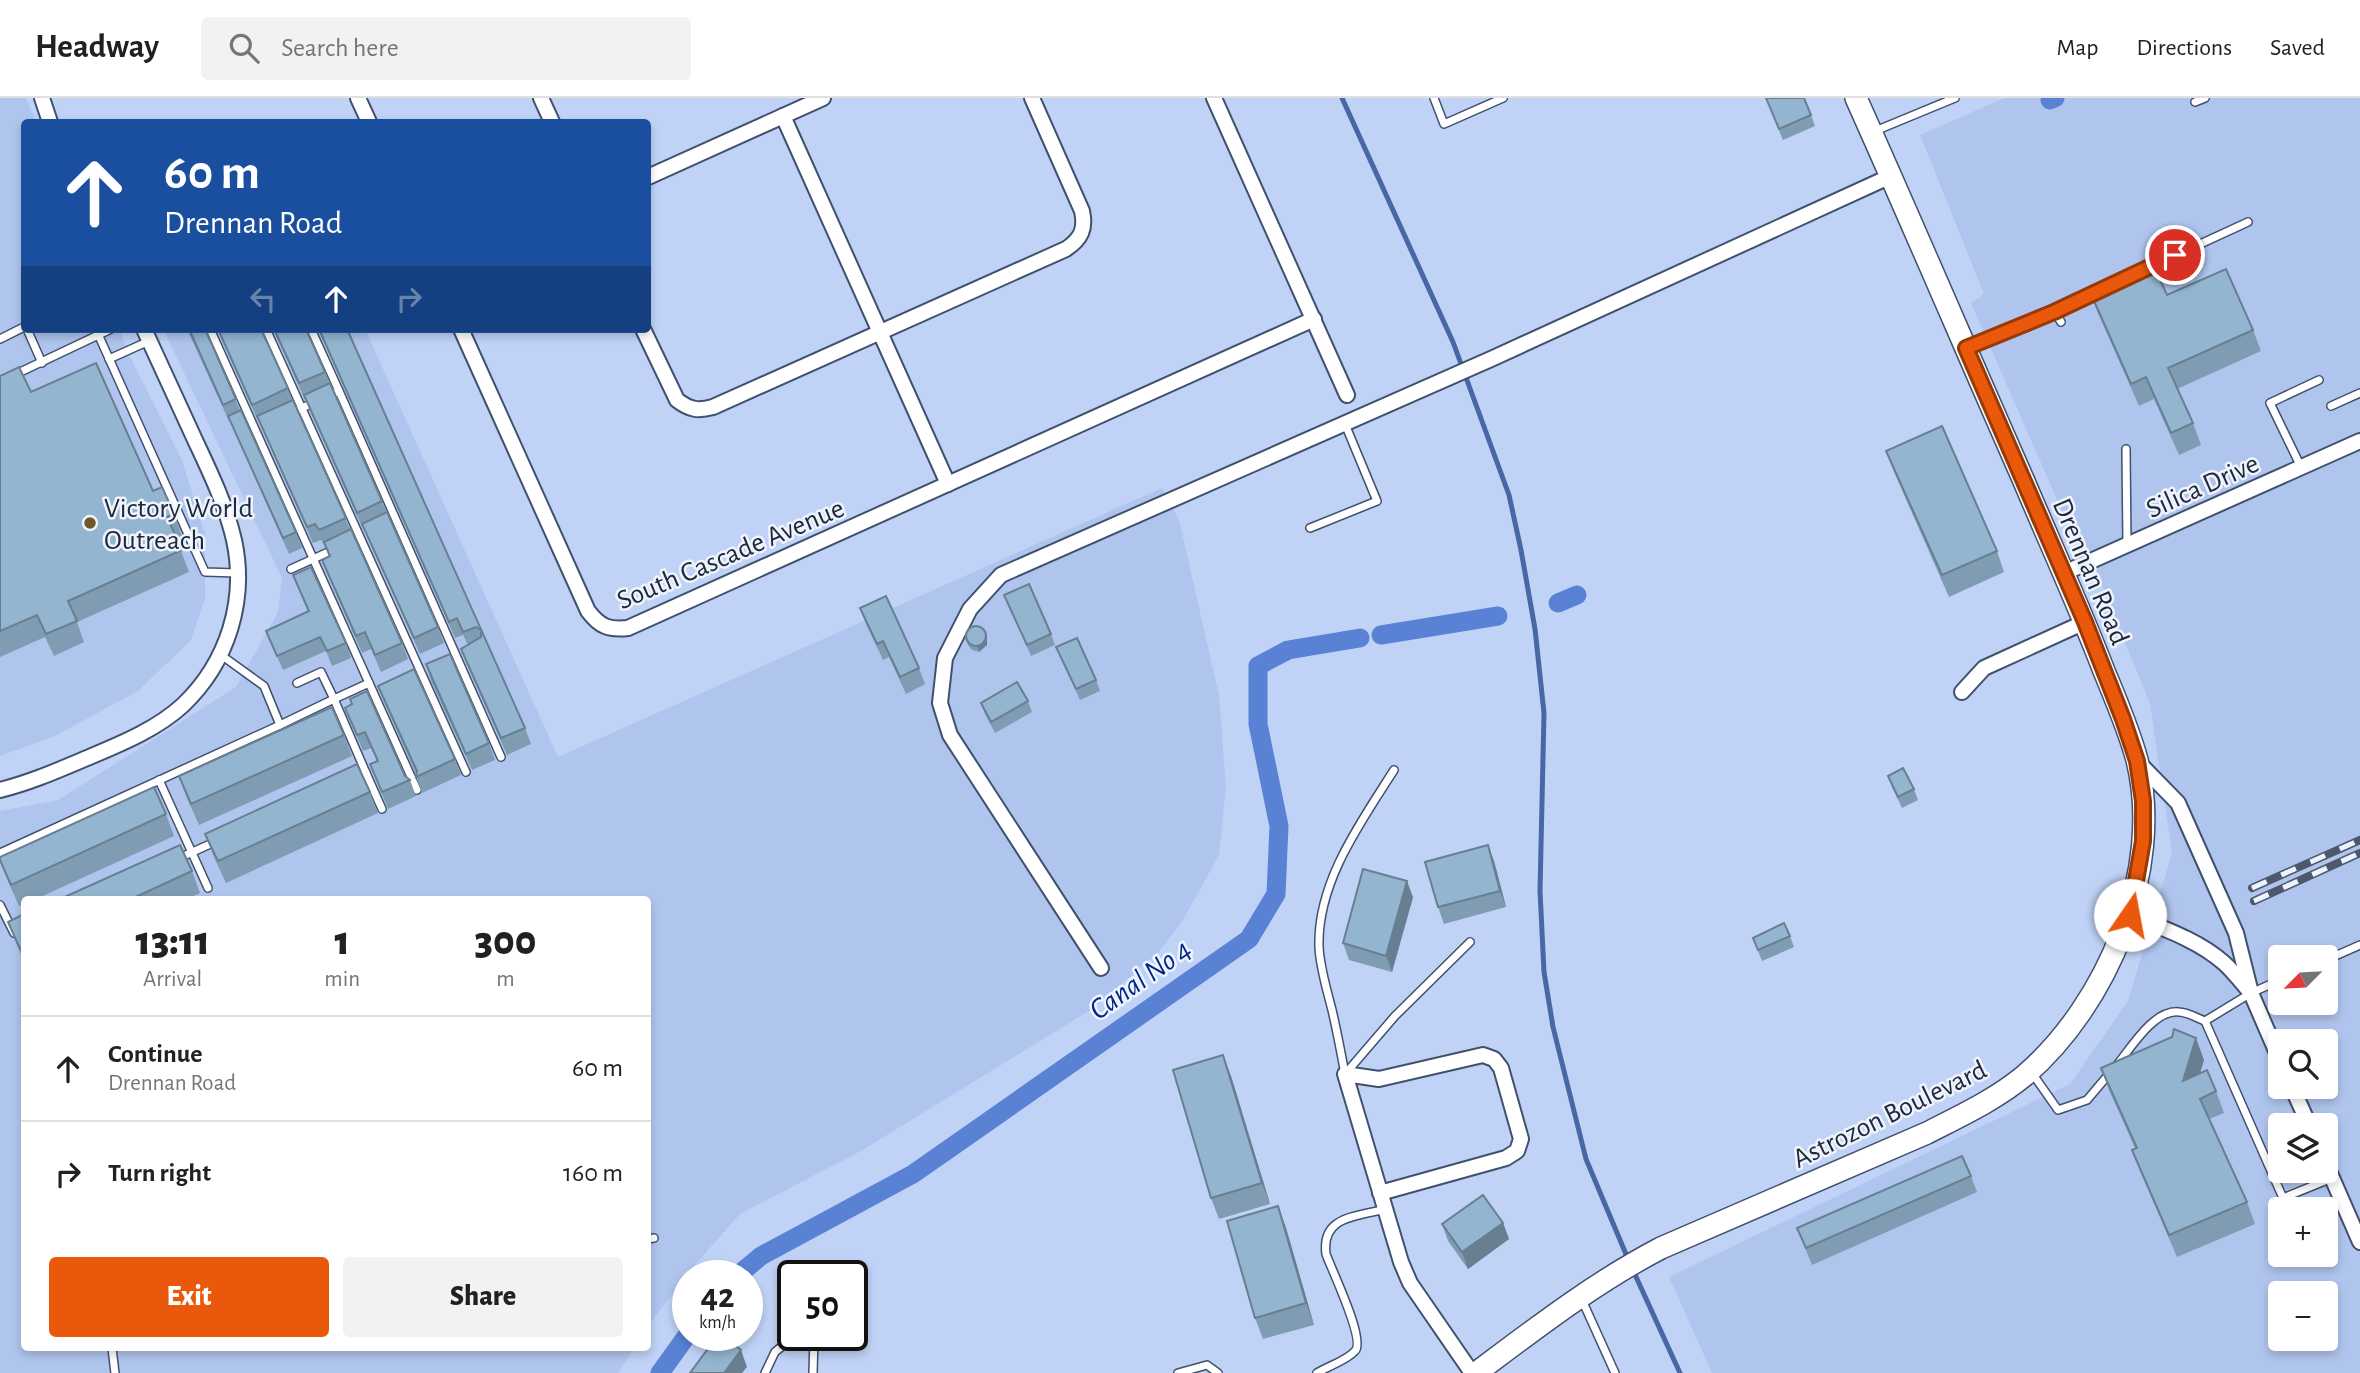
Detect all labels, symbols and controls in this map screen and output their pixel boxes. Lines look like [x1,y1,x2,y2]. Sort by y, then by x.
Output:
search box [201,17,691,80]
icon: search [225,29,263,67]
text: Headway [35,31,159,64]
text: Search here [281,35,399,61]
text: Map [2056,36,2098,60]
text: Directions [2136,36,2232,60]
text: Saved [2270,36,2325,60]
icon: ahead [49,147,140,238]
text: 60 m [164,149,260,198]
text: Drennan Road [164,207,342,239]
pin [2145,225,2205,285]
icon: arrive [2156,236,2194,274]
icon: left [244,280,282,318]
icon: ahead [317,280,355,318]
icon: right [390,280,428,318]
street label: Silica Drive [2142,450,2263,524]
street label: South Cascade Avenue [613,494,848,615]
street label: Drennan Road [2047,494,2134,649]
place label: Victory World Outreach [104,495,253,555]
marker: Victory World Outreach [82,515,98,531]
position arrow [2093,878,2167,952]
text: 13:11 [135,920,210,962]
text: 1 [334,920,350,962]
text: 300 [475,920,537,962]
water label: Canal No 4 [1084,934,1197,1026]
north arrow [2268,945,2338,1015]
map controls [2268,945,2338,1351]
text: Arrival [143,968,202,991]
text: min [324,968,360,991]
text: m [496,968,515,991]
button: search [2268,1029,2338,1099]
text: Continue [108,1041,203,1067]
icon: ahead [49,1050,87,1088]
text: 60 m [572,1055,623,1081]
street label: Astrozon Boulevard [1789,1056,1991,1174]
text: Drennan Road [108,1072,236,1095]
button: layers [2268,1113,2338,1183]
icon: right [49,1155,87,1193]
text: Turn right [108,1160,211,1186]
text: 160 m [563,1160,623,1186]
button: + [2268,1197,2338,1267]
button: Exit [49,1257,329,1337]
button: Share [343,1257,623,1337]
speed limit sign: 50 [777,1260,868,1351]
text: 42 [700,1279,735,1314]
button: − [2268,1281,2338,1351]
text: km/h [699,1314,736,1332]

